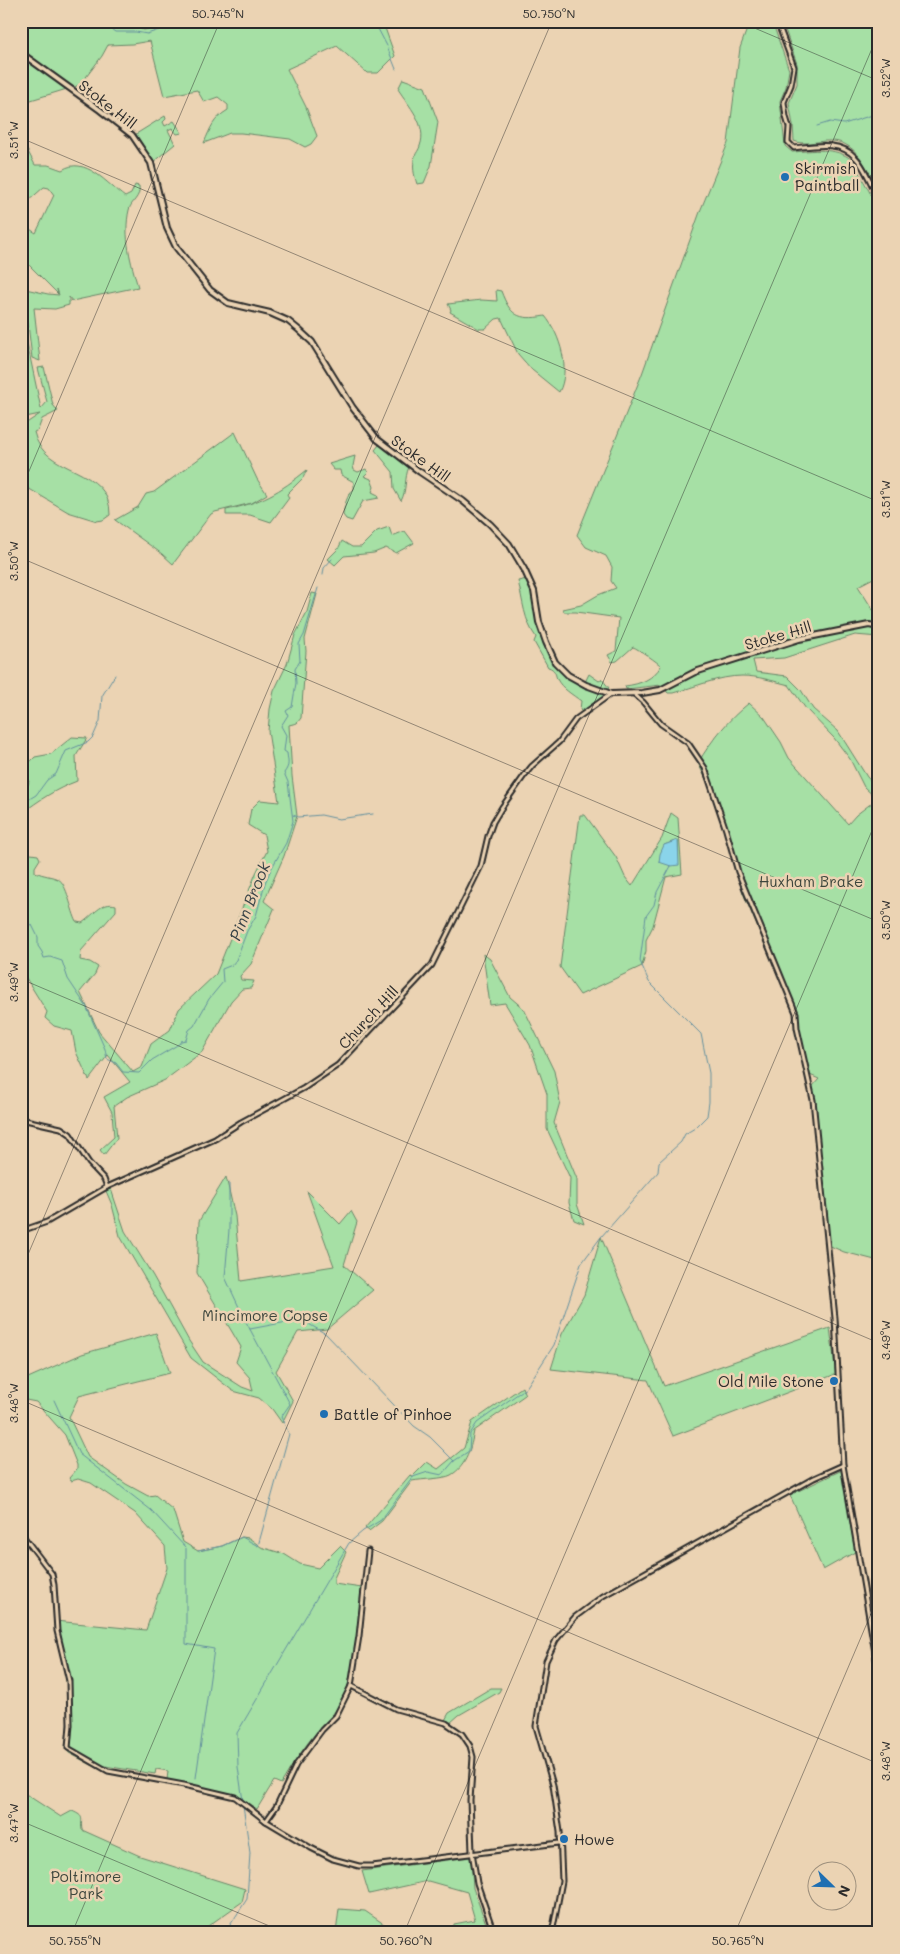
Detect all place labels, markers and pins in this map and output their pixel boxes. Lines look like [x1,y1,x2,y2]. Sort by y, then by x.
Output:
place label: Skirmish Paintball [795,158,859,195]
marker: Skirmish Paintball [779,171,791,183]
place label: Old Mile Stone [718,1371,824,1391]
marker: Old Mile Stone [828,1375,840,1387]
place label: Battle of Pinhoe [334,1404,452,1424]
marker: Battle of Pinhoe [318,1408,330,1420]
place label: Howe [574,1829,615,1849]
marker: Howe [558,1833,570,1845]

